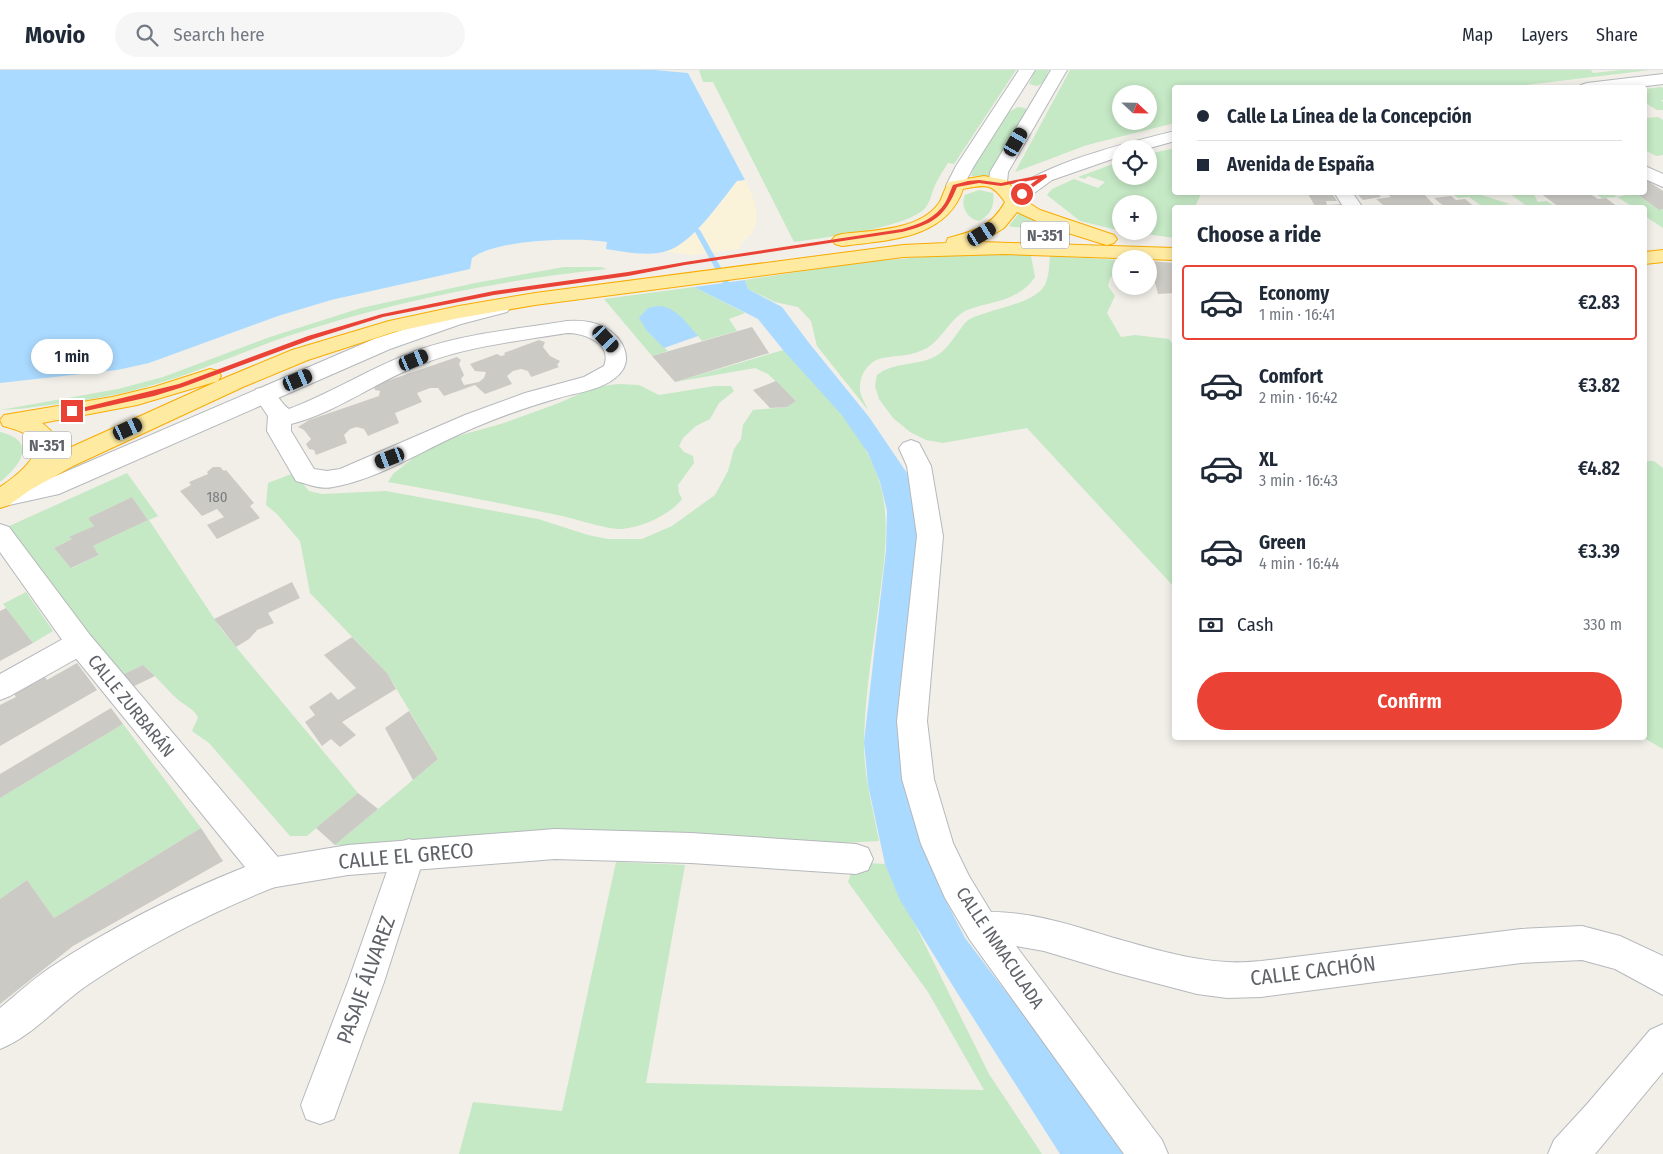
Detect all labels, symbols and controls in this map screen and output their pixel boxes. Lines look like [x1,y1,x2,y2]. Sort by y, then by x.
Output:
search box [115,12,465,57]
text: Movio [25,21,85,49]
icon: search [133,21,161,49]
text: Search here [173,23,265,46]
text: Map [1462,24,1493,46]
text: Layers [1521,24,1568,46]
text: Share [1596,24,1638,46]
north arrow [1112,85,1158,130]
map controls [1112,85,1157,295]
text: Calle La Línea de la Concepción [1227,105,1472,128]
car [1002,125,1029,159]
button: locate [1112,140,1157,185]
text: Avenida de España [1227,153,1375,176]
route start [1011,183,1033,205]
button: + [1112,195,1157,240]
car [965,220,998,248]
text: Choose a ride [1197,221,1321,248]
road number: N-351 [1021,222,1069,248]
button: − [1112,250,1157,295]
icon: car [1199,280,1244,325]
text: Economy [1259,282,1329,305]
text: €2.83 [1578,291,1620,314]
text: 1 min · 16:41 [1259,305,1335,324]
car [590,323,621,355]
callout: 1 min [31,338,113,374]
text: 1 min [55,347,89,366]
car [397,347,430,373]
icon: car [1199,363,1244,408]
text: Comfort [1259,365,1323,388]
car [281,367,314,393]
text: €3.82 [1578,374,1620,397]
text: 2 min · 16:42 [1259,388,1338,407]
route end [61,400,83,422]
car [111,416,144,442]
road number: N-351 [23,432,71,458]
car [373,446,406,470]
icon: car [1199,446,1244,491]
text: XL [1259,448,1278,471]
text: €4.82 [1578,457,1620,480]
text: 3 min · 16:43 [1259,471,1338,490]
house number: 180 [206,488,228,506]
icon: car [1199,529,1244,574]
text: Green [1259,531,1306,554]
text: €3.39 [1578,540,1620,563]
text: 4 min · 16:44 [1259,554,1339,573]
icon: cash [1197,611,1225,639]
text: Cash [1237,613,1274,636]
text: 330 m [1583,615,1622,634]
street label: CALLE ZURBARÁN [83,650,180,762]
button: Confirm [1197,672,1622,730]
street label: CALLE EL GRECO [337,837,475,875]
street label: CALLE INMACULADA [951,883,1049,1013]
street label: PASAJE ÁLVAREZ [331,913,401,1047]
street label: CALLE CACHÓN [1249,950,1377,992]

